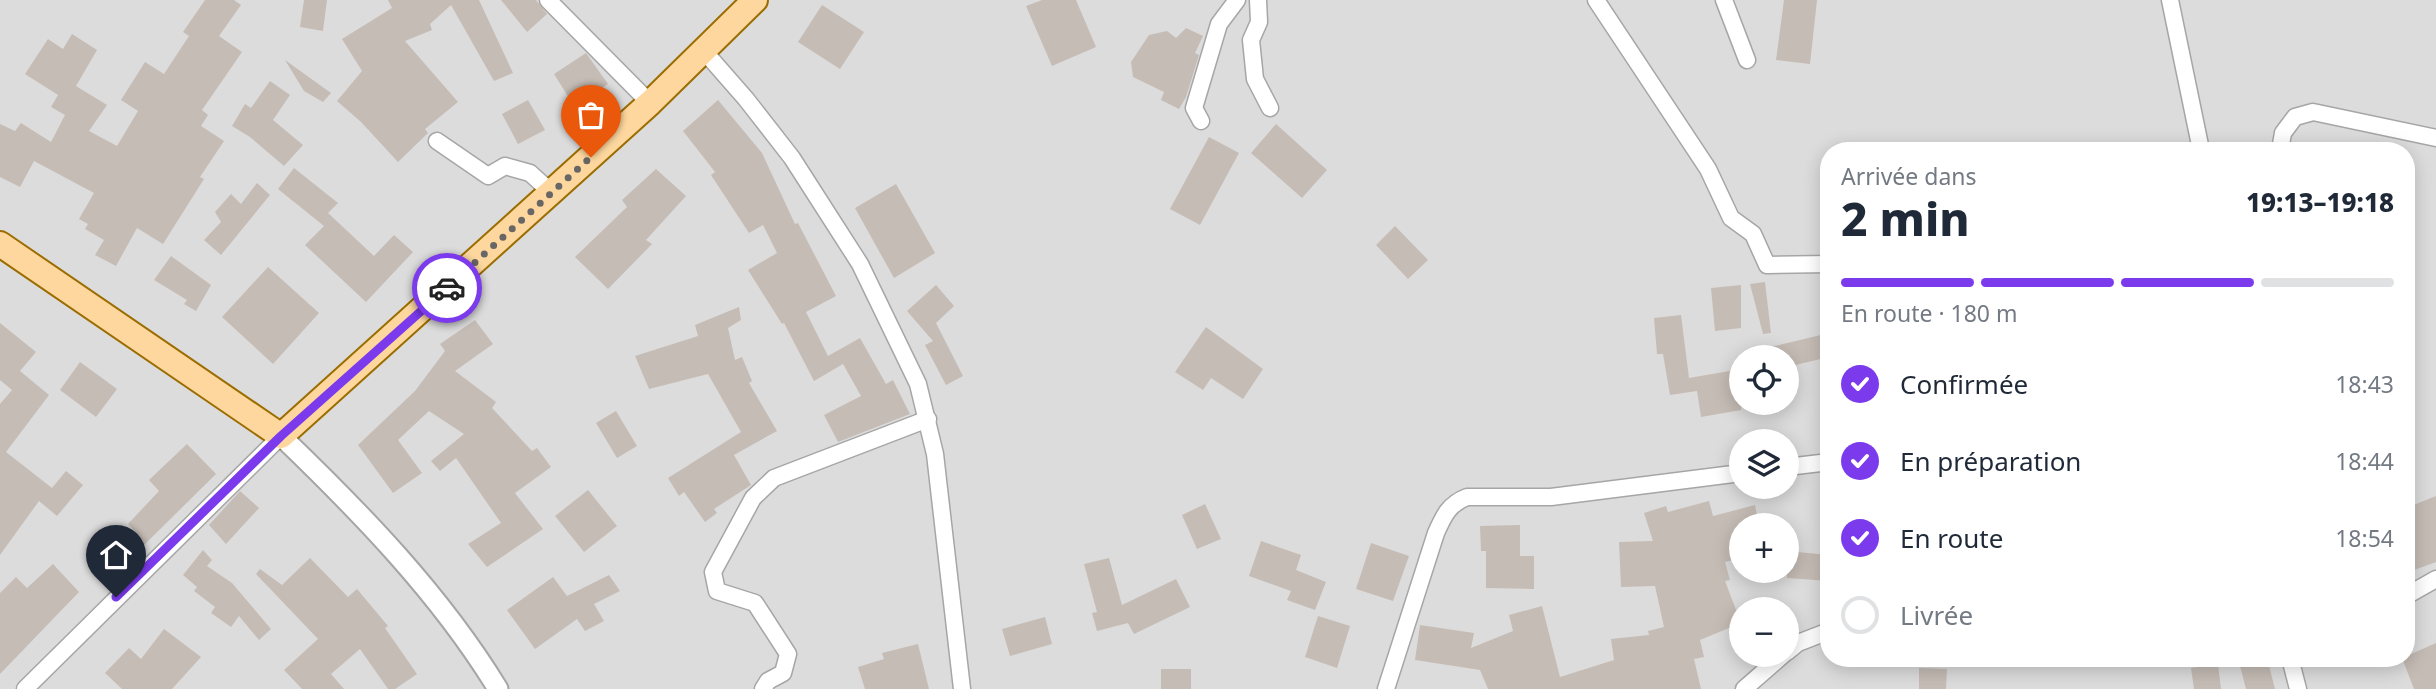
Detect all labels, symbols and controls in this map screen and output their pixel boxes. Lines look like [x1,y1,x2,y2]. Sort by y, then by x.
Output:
pin [561,85,621,157]
icon: bag [572,96,610,134]
text: Arrivée dans [1841,160,1977,192]
text: 19:13–19:18 [2246,184,2394,220]
text: 2 min [1841,187,1970,249]
courier [412,253,482,323]
icon: car [428,269,466,307]
text: En route · 180 m [1841,297,2018,329]
map controls [1729,345,1799,667]
button: locate [1729,345,1799,415]
icon: check [1841,365,1879,403]
text: Confirmée [1900,366,2028,402]
text: 18:43 [2335,368,2394,400]
button: layers [1729,429,1799,499]
icon: check [1841,442,1879,480]
text: En préparation [1900,443,2081,479]
text: 18:44 [2335,445,2394,477]
button: + [1729,513,1799,583]
icon: check [1841,519,1879,557]
text: En route [1900,520,2003,556]
text: 18:54 [2335,522,2394,554]
pin [86,525,146,597]
icon: home [97,536,135,574]
button: − [1729,597,1799,667]
text: Livrée [1900,597,1973,633]

